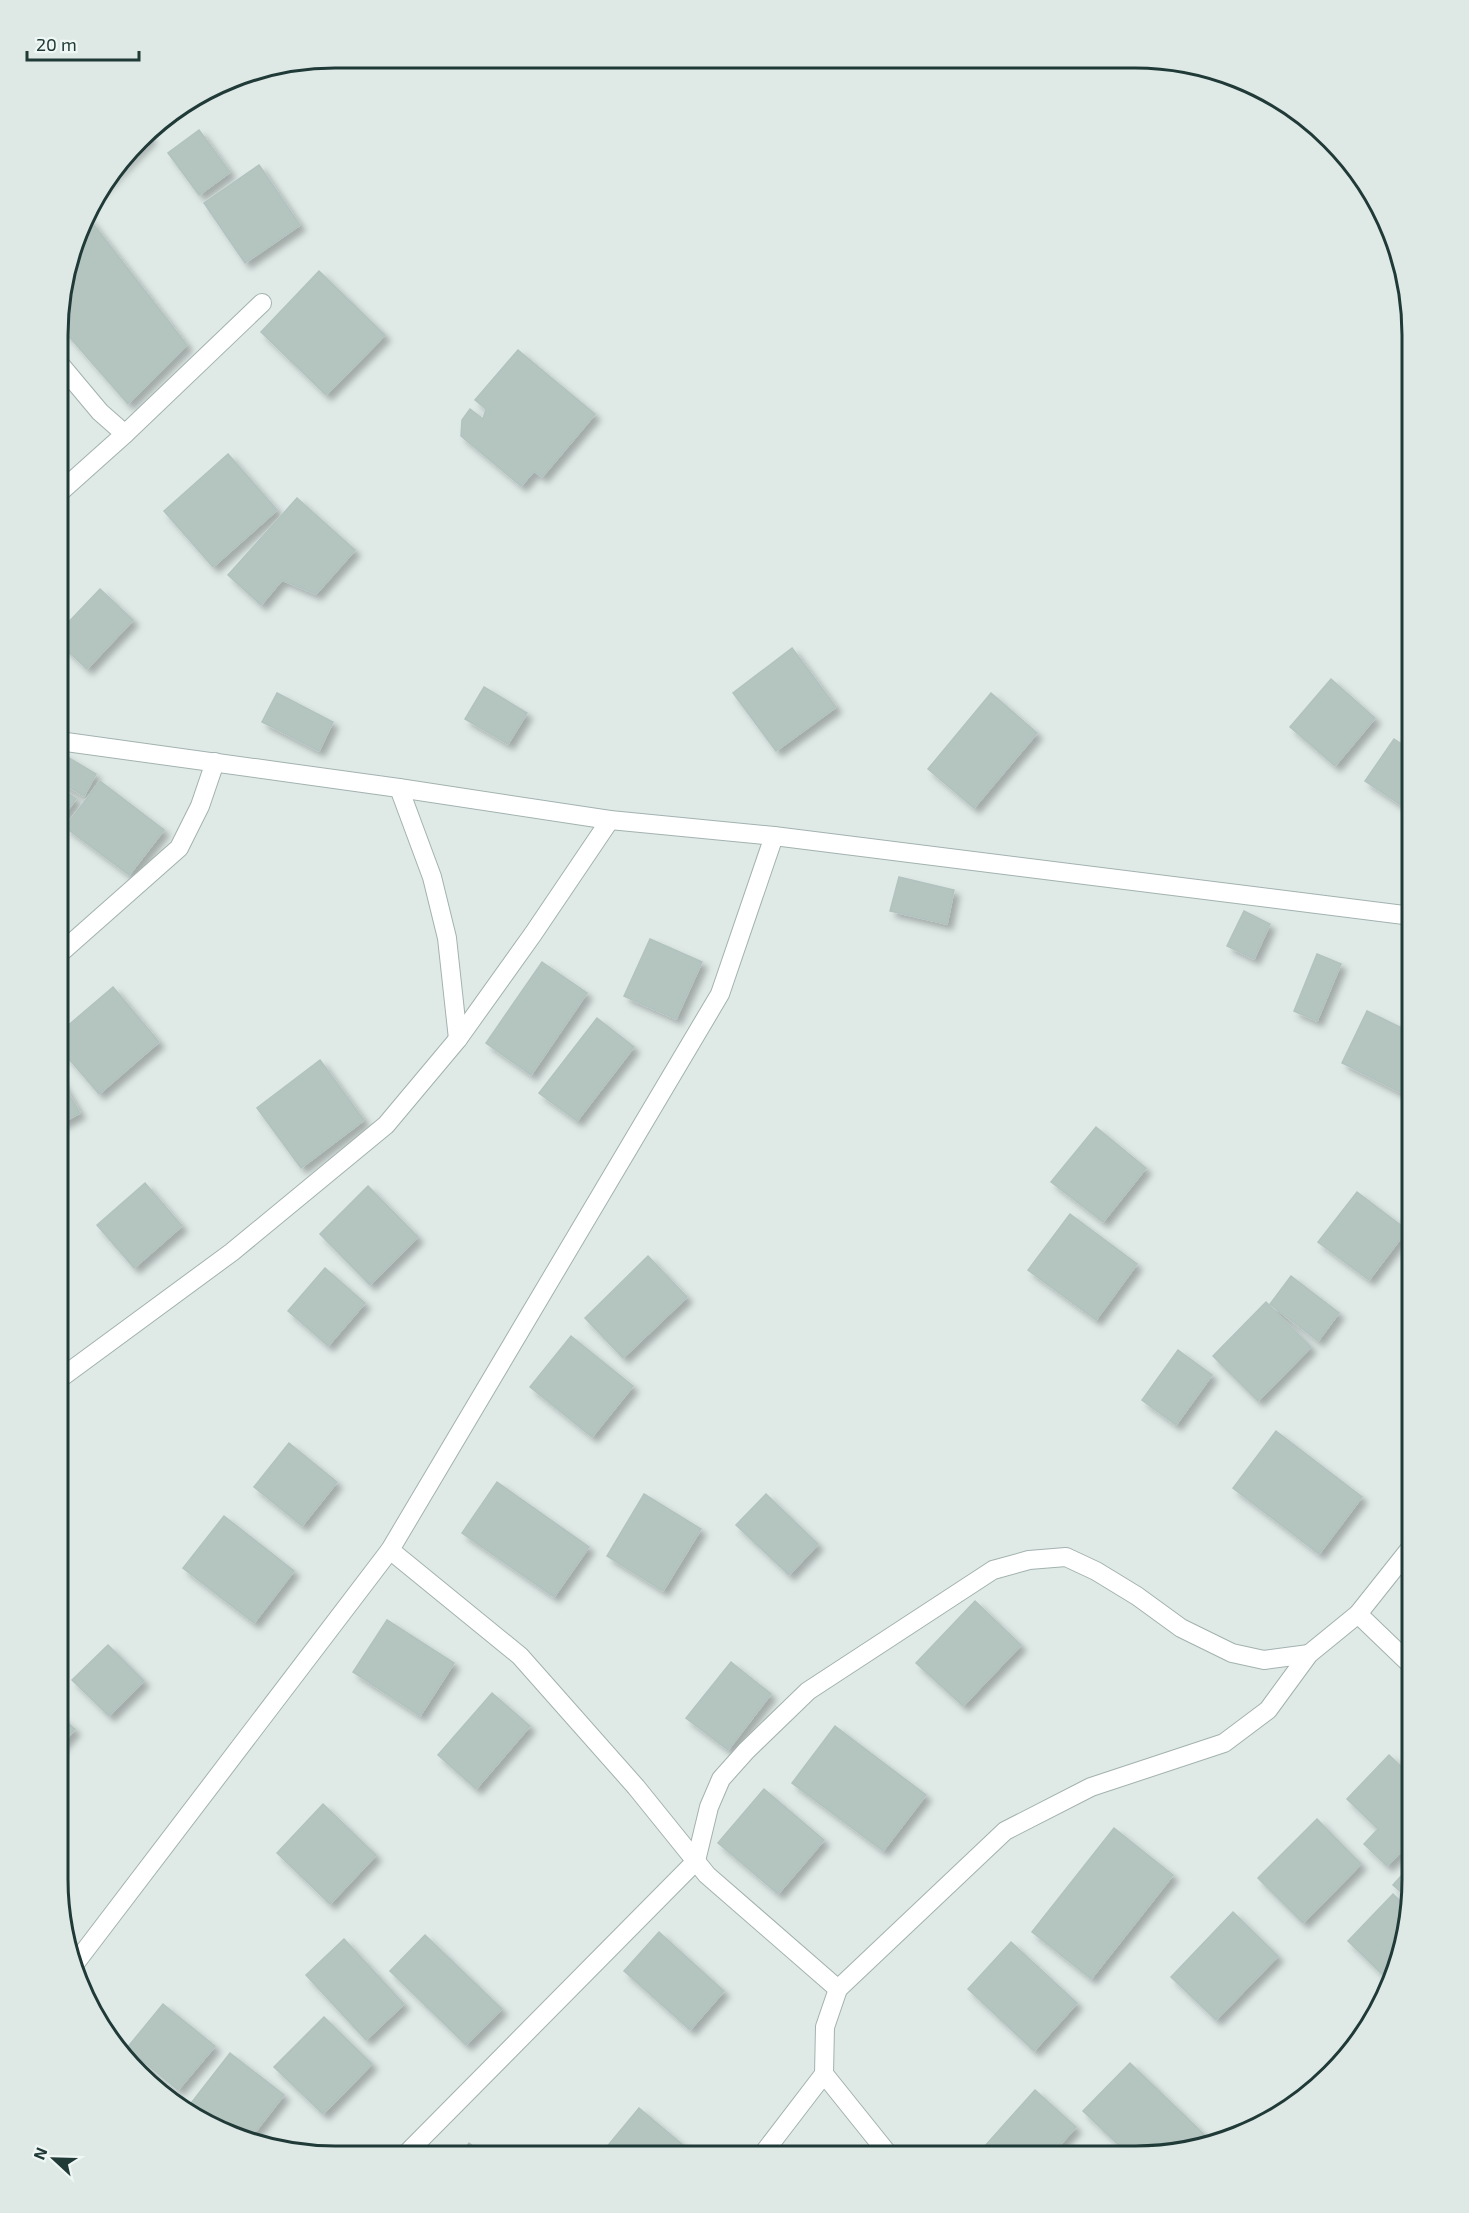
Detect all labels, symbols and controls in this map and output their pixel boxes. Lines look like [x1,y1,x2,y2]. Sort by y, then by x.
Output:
scale bar [27,24,140,62]
text: 20 m [36,33,77,55]
north arrow [24,2129,84,2189]
text: N [29,2144,51,2162]

